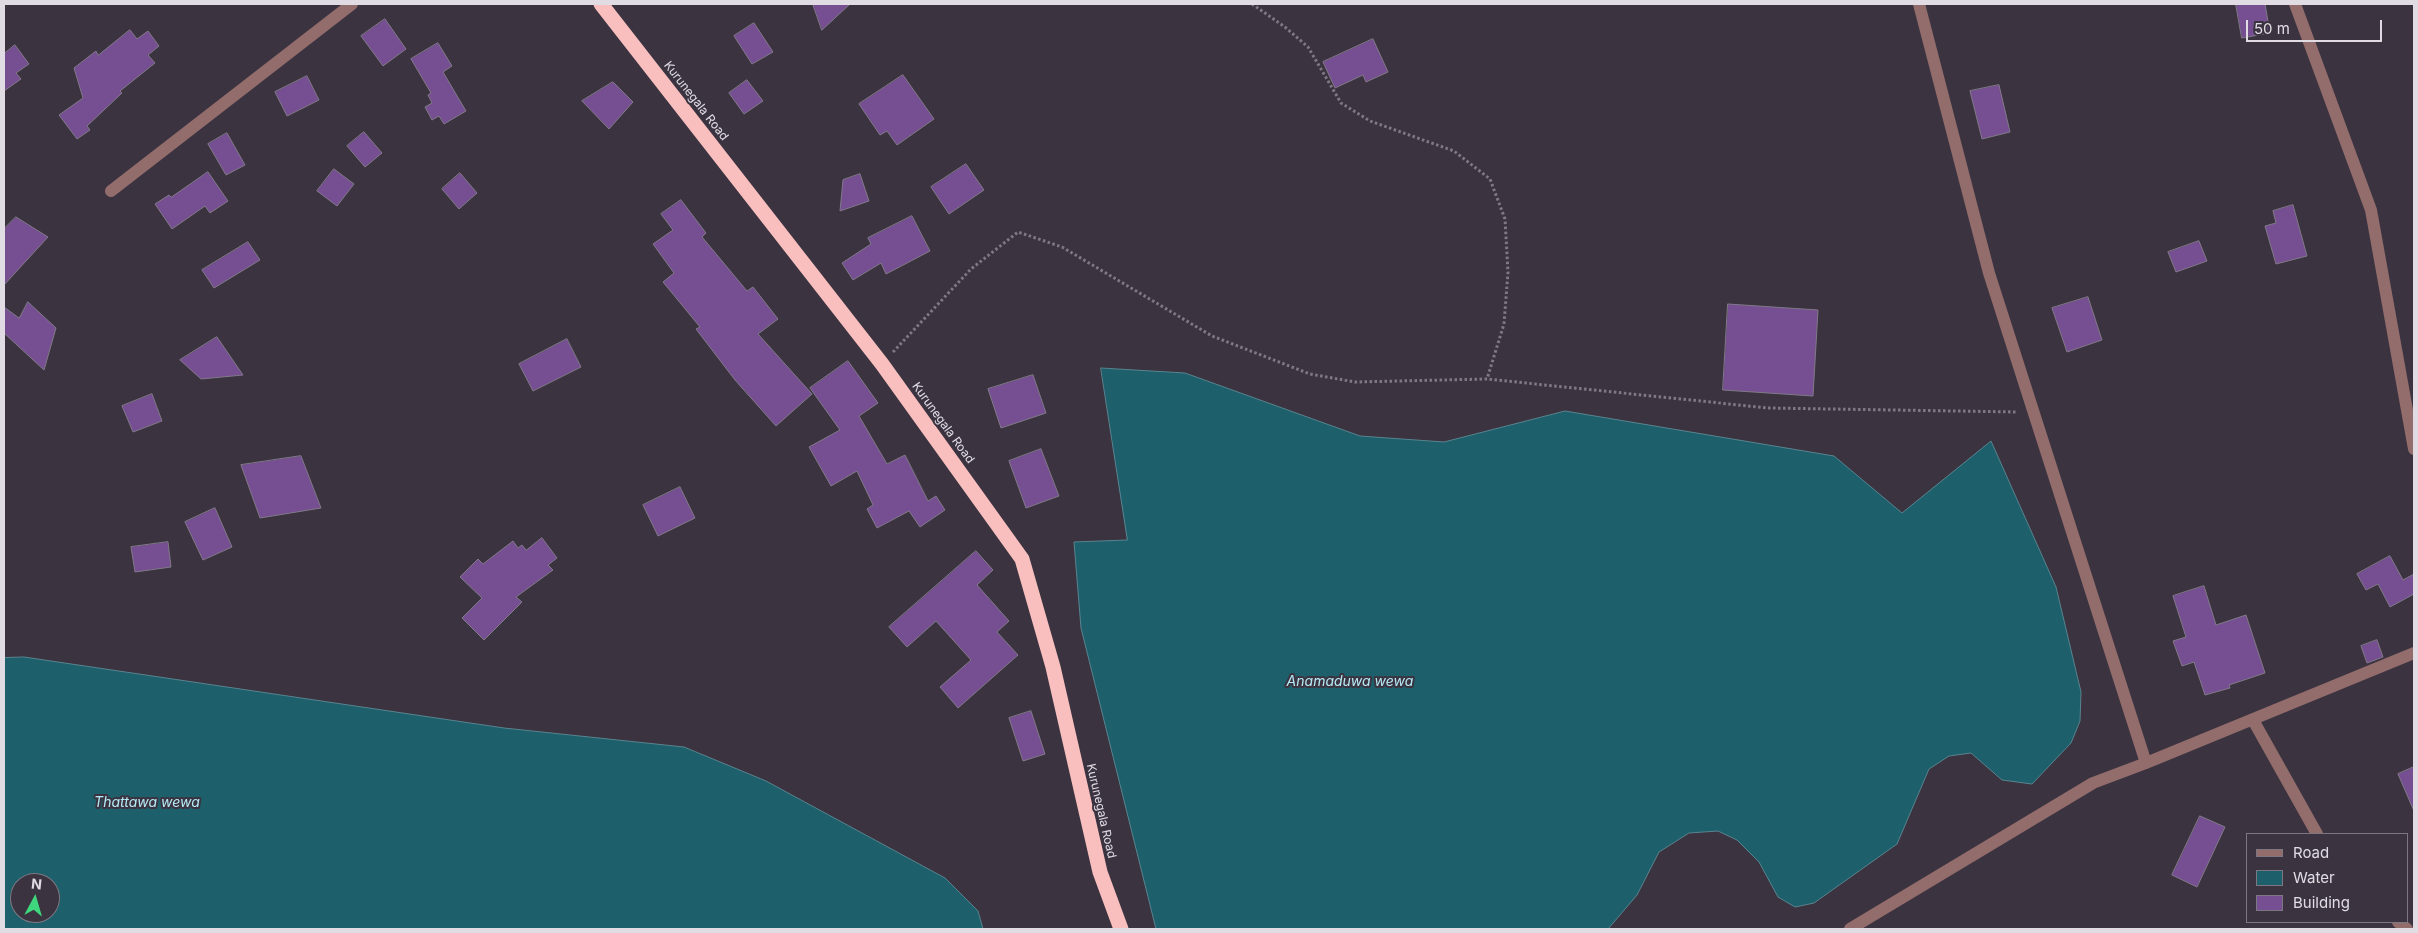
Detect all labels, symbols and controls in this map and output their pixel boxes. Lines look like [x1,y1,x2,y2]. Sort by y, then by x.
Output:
scale bar [2248,10,2384,42]
text: 50 m [2254,19,2290,38]
street label: Kurunegala Road [661,59,731,143]
street label: Kurunegala Road [909,380,977,466]
water label: Anamaduwa wewa [1287,674,1413,690]
street label: Kurunegala Road [1083,762,1119,860]
water label: Thattawa wewa [94,795,200,811]
legend [2246,833,2408,923]
text: Road [2293,843,2329,862]
text: Water [2293,868,2335,887]
north arrow [10,873,60,923]
text: N [30,875,43,893]
text: Building [2293,893,2350,912]

